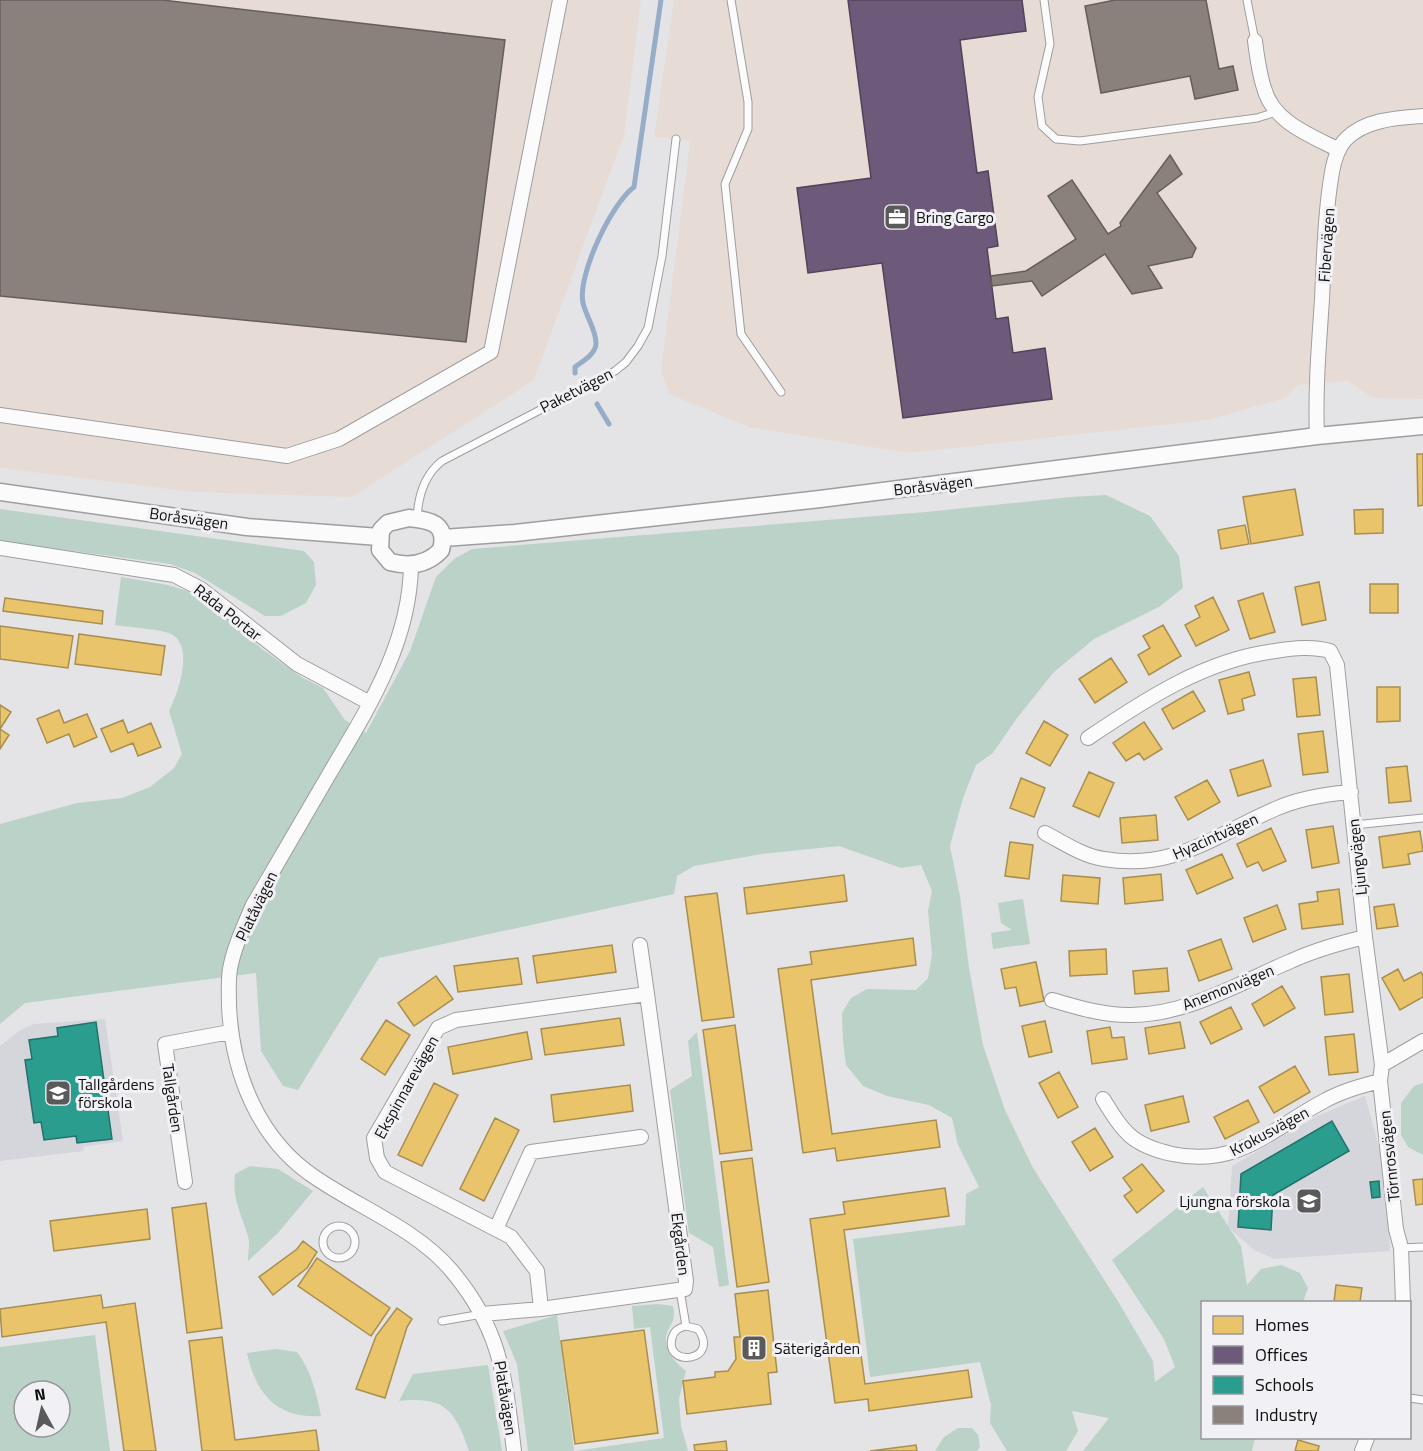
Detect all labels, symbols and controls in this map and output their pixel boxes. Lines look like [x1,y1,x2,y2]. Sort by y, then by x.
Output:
office icon: Bring Cargo [882,202,912,232]
place label: Bring Cargo [916,205,994,229]
street label: Fibervägen [1311,207,1341,283]
street label: Paketvägen [535,361,617,419]
street label: Boråsvägen [892,468,974,502]
street label: Boråsvägen [148,501,230,535]
street label: Råda Portar [189,578,267,647]
street label: Hyacintvägen [1168,806,1262,866]
street label: Ljungvägen [1341,817,1373,897]
street label: Platåvägen [229,867,283,945]
street label: Anemonvägen [1179,958,1277,1016]
street label: Ekspinnarevägen [368,1031,444,1143]
street label: Tallgården [156,1062,190,1134]
place label: Tallgårdens förskola [78,1072,155,1114]
school or university icon: Tallgårdens förskola [43,1078,73,1108]
street label: Krokusvägen [1225,1100,1313,1162]
street label: Törnrosvägen [1372,1109,1406,1203]
school or university icon: Ljungna förskola [1294,1186,1324,1216]
place label: Ljungna förskola [1179,1189,1290,1213]
street label: Ekgården [665,1211,697,1277]
legend [1201,1301,1411,1439]
text: Homes [1255,1311,1309,1338]
building icon: Säterigården [739,1333,769,1363]
place label: Säterigården [774,1336,860,1360]
text: Offices [1255,1341,1308,1368]
street label: Platåvägen [488,1359,524,1437]
text: Schools [1255,1371,1314,1398]
north arrow [12,1379,72,1439]
text: N [33,1381,47,1407]
text: Industry [1255,1401,1318,1428]

